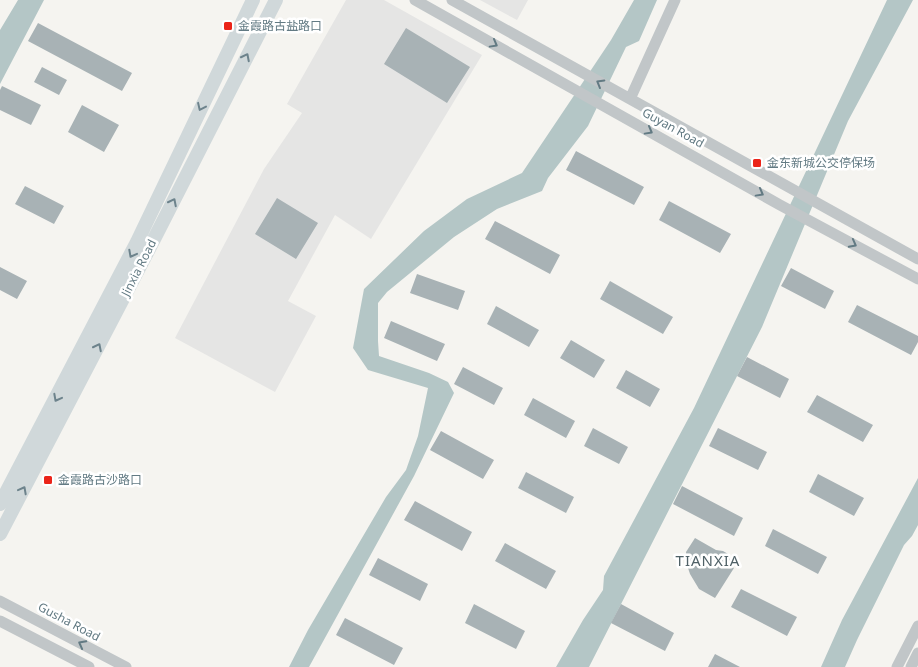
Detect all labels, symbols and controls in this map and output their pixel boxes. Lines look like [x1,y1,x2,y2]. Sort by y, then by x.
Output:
place label: 金霞路古盐路口 [238,17,322,34]
marker: 金霞路古盐路口 [222,20,234,32]
one-way arrow [488,38,497,48]
one-way arrow [240,53,250,62]
one-way arrow [597,79,606,89]
one-way arrow [197,102,208,111]
street label: Guyan Road [639,104,707,152]
one-way arrow [644,125,653,135]
place label: 金东新城公交停保场 [767,154,875,171]
marker: 金东新城公交停保场 [751,157,763,169]
one-way arrow [754,187,763,197]
one-way arrow [167,198,177,207]
street label: Jinxia Road [116,236,160,300]
one-way arrow [848,238,857,248]
one-way arrow [128,248,138,257]
one-way arrow [92,343,102,352]
one-way arrow [53,392,63,401]
place label: 金霞路古沙路口 [58,471,142,488]
marker: 金霞路古沙路口 [42,474,54,486]
one-way arrow [17,487,27,496]
district label: TIANXIA [676,550,740,570]
street label: Gusha Road [35,598,103,645]
one-way arrow [79,640,88,650]

